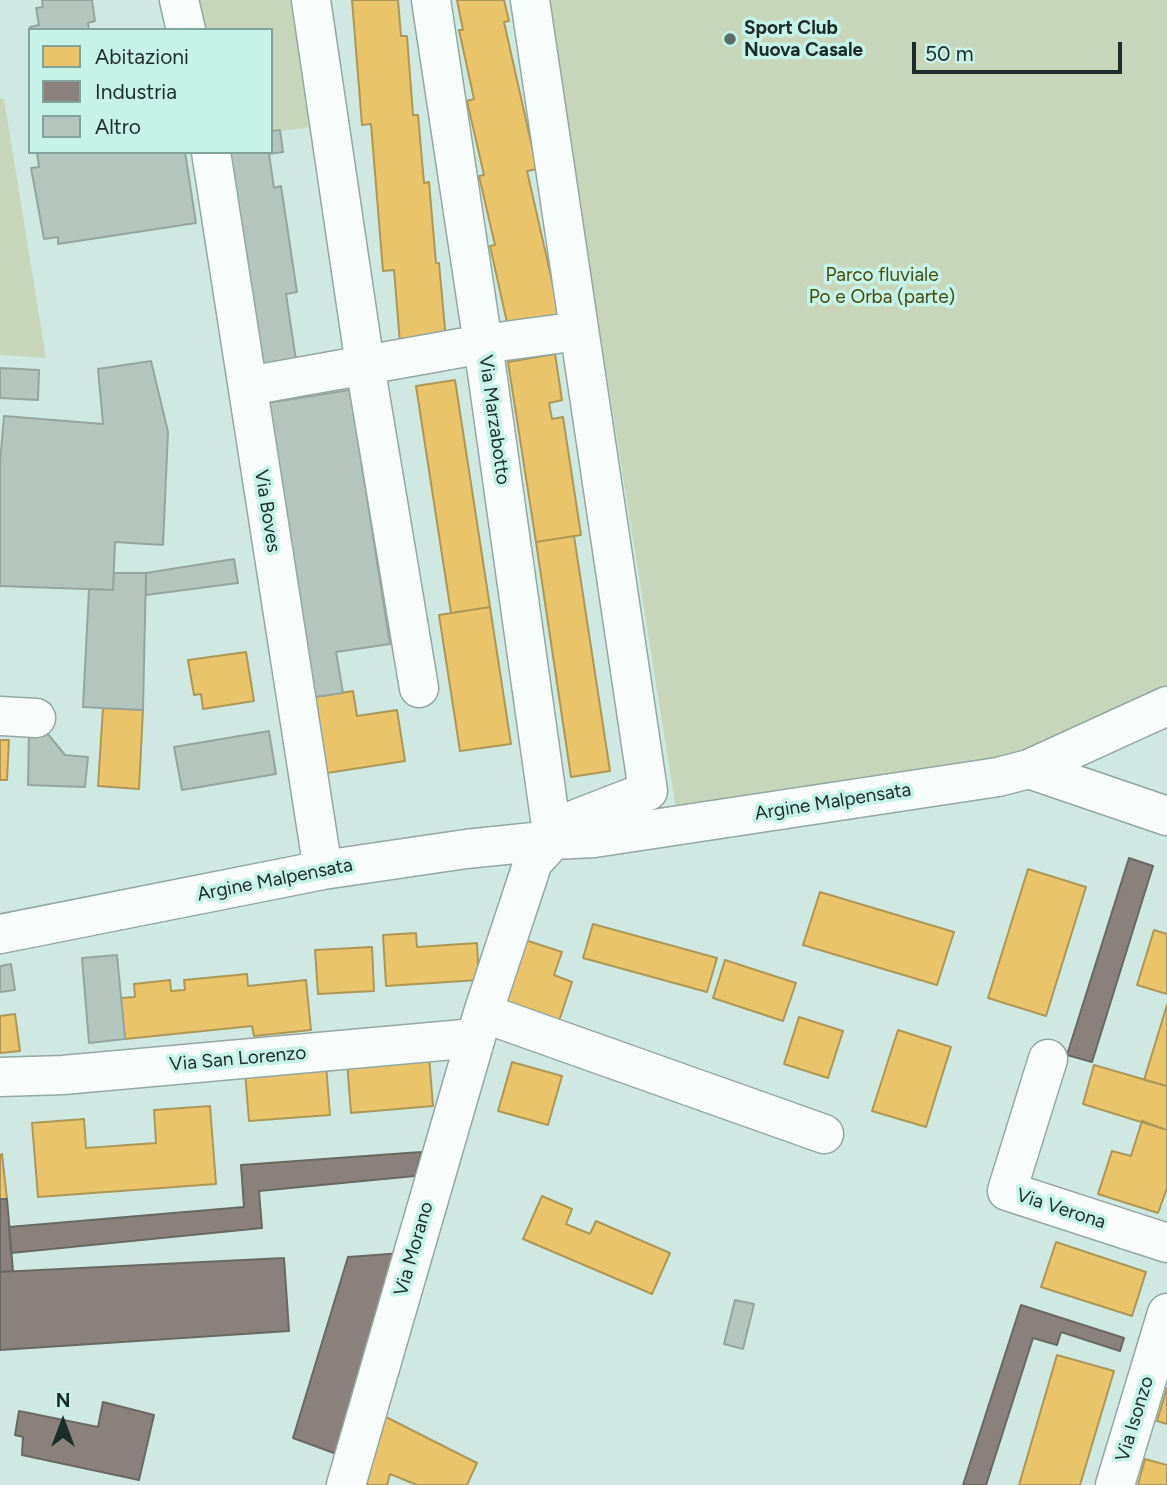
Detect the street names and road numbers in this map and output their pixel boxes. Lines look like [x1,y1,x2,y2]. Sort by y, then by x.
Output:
street label: Via Marzabotto [474,354,514,486]
street label: Via Boves [249,468,285,554]
street label: Argine Malpensata [753,778,913,826]
street label: Argine Malpensata [195,854,355,906]
street label: Via San Lorenzo [169,1042,307,1076]
street label: Via Verona [1014,1184,1108,1234]
street label: Via Morano [390,1199,438,1299]
street label: Via Isonzo [1111,1374,1159,1464]

